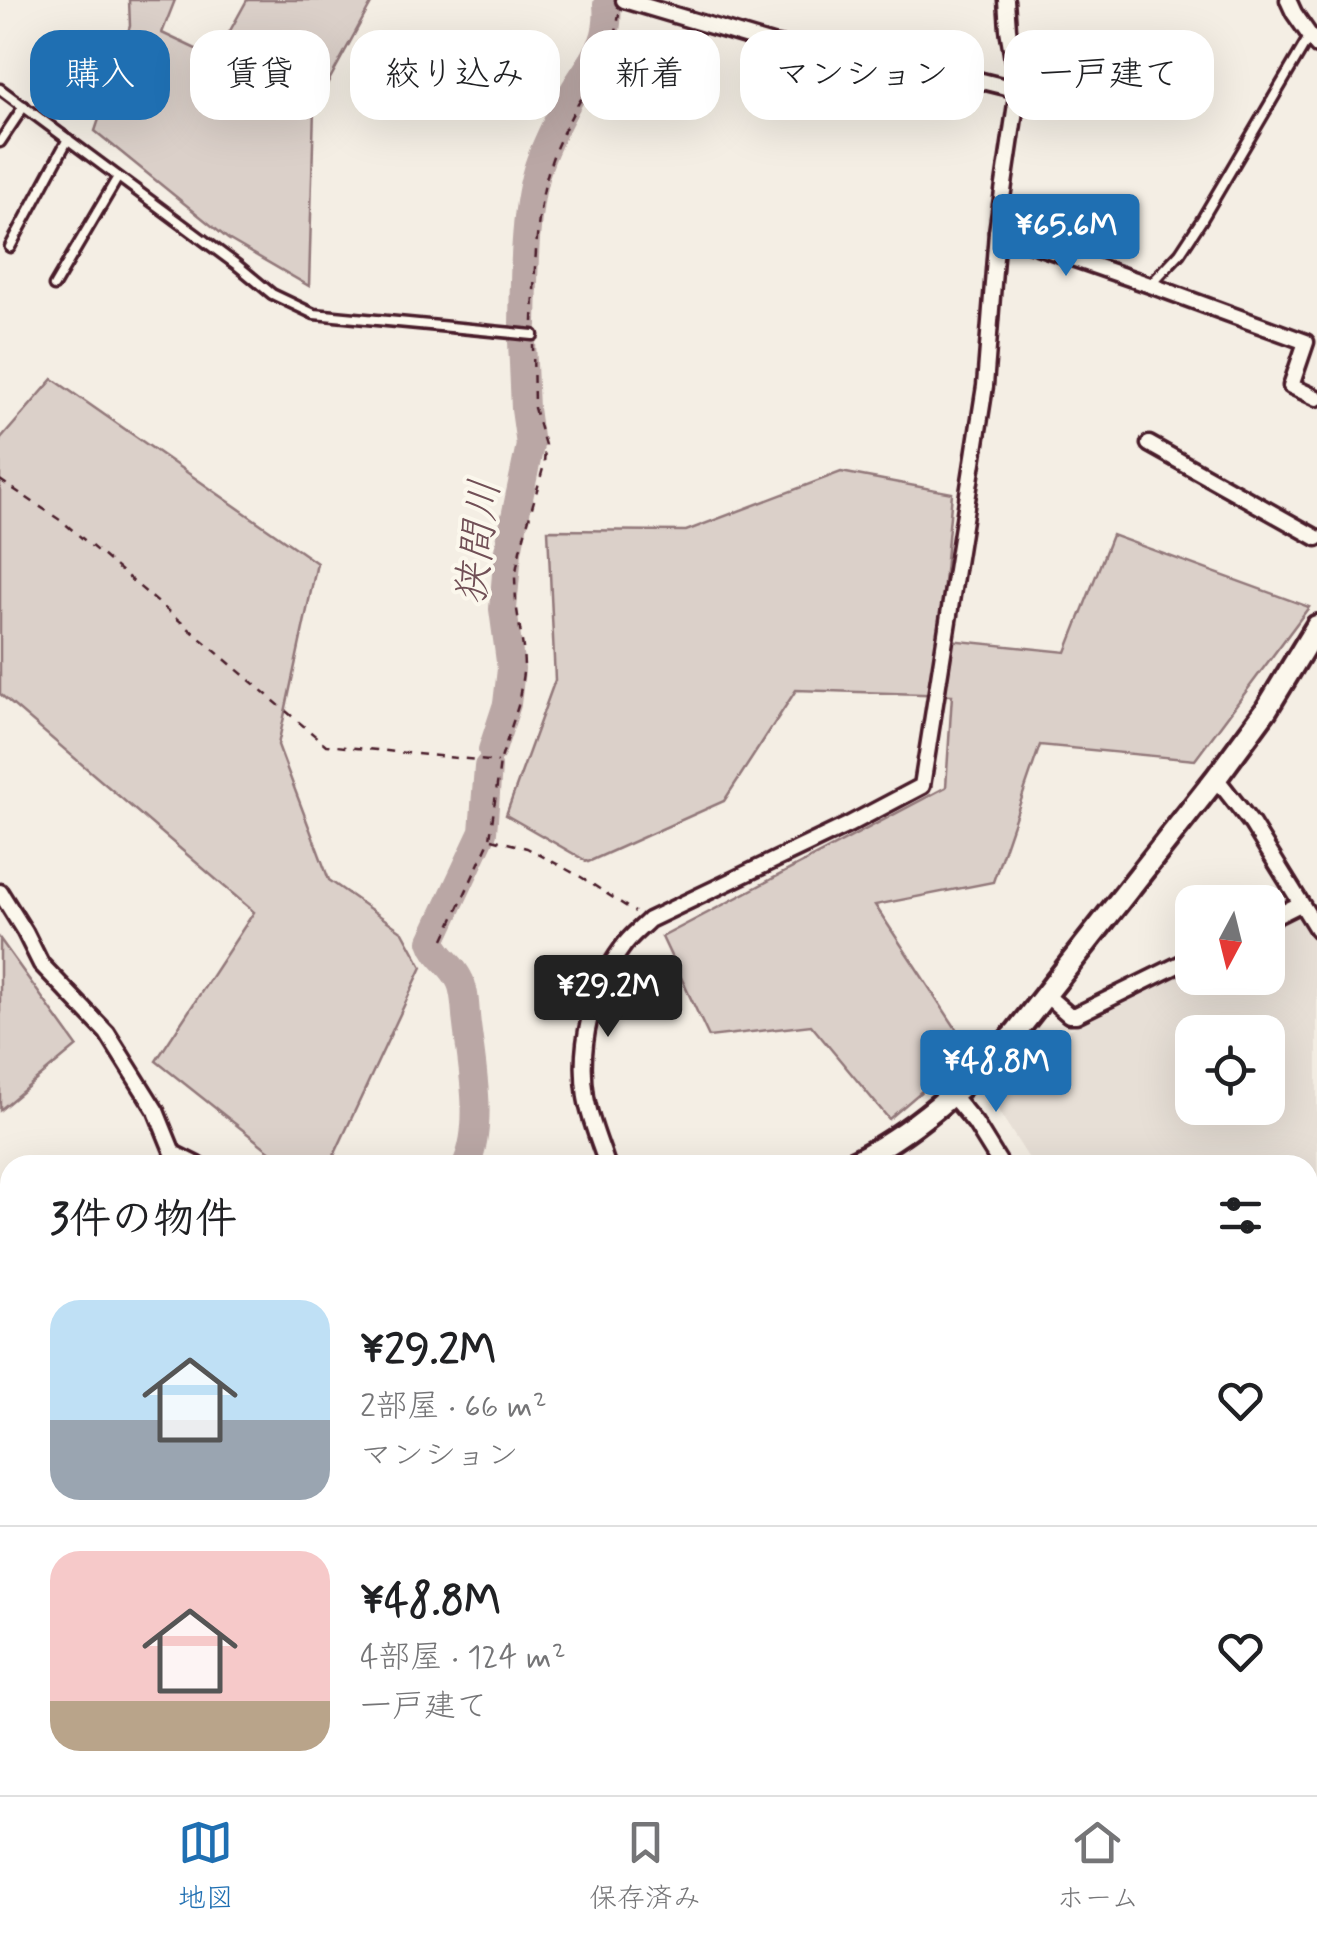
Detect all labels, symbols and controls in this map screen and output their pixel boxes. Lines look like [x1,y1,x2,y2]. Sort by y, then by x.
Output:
chip: 購入 [30,30,170,120]
chip: 賃貸 [190,30,330,120]
chip: 絞り込み [350,30,560,120]
chip: 新着 [580,30,720,120]
chip: マンション [740,30,984,120]
chip: 一戸建て [1004,30,1214,120]
pin: ¥65.6M [985,194,1147,279]
text: ¥65.6M [1014,205,1118,247]
water label: 狭間川 [445,477,514,608]
north arrow [1175,885,1285,995]
map controls [1175,885,1285,1125]
pin: ¥29.2M [527,955,689,1040]
text: ¥29.2M [556,966,660,1008]
button: locate [1175,1015,1285,1125]
pin: ¥48.8M [915,1030,1077,1115]
text: ¥48.8M [942,1041,1050,1083]
icon: filters [1213,1188,1268,1243]
text: 3件の物件 [50,1193,237,1248]
text: ¥29.2M [360,1324,496,1379]
icon: home [130,1340,250,1460]
icon: heart [1213,1373,1268,1428]
text: 2部屋 · 66 m² [360,1386,547,1428]
text: マンション [360,1435,519,1477]
text: ¥48.8M [360,1575,501,1630]
icon: home [130,1591,250,1711]
icon: heart [1213,1624,1268,1679]
text: 4部屋 · 124 m² [360,1637,566,1679]
text: 一戸建て [360,1686,488,1728]
tab: 地図 [178,1815,234,1918]
tab: 保存済み [589,1815,701,1918]
tab: ホーム [1056,1815,1139,1918]

